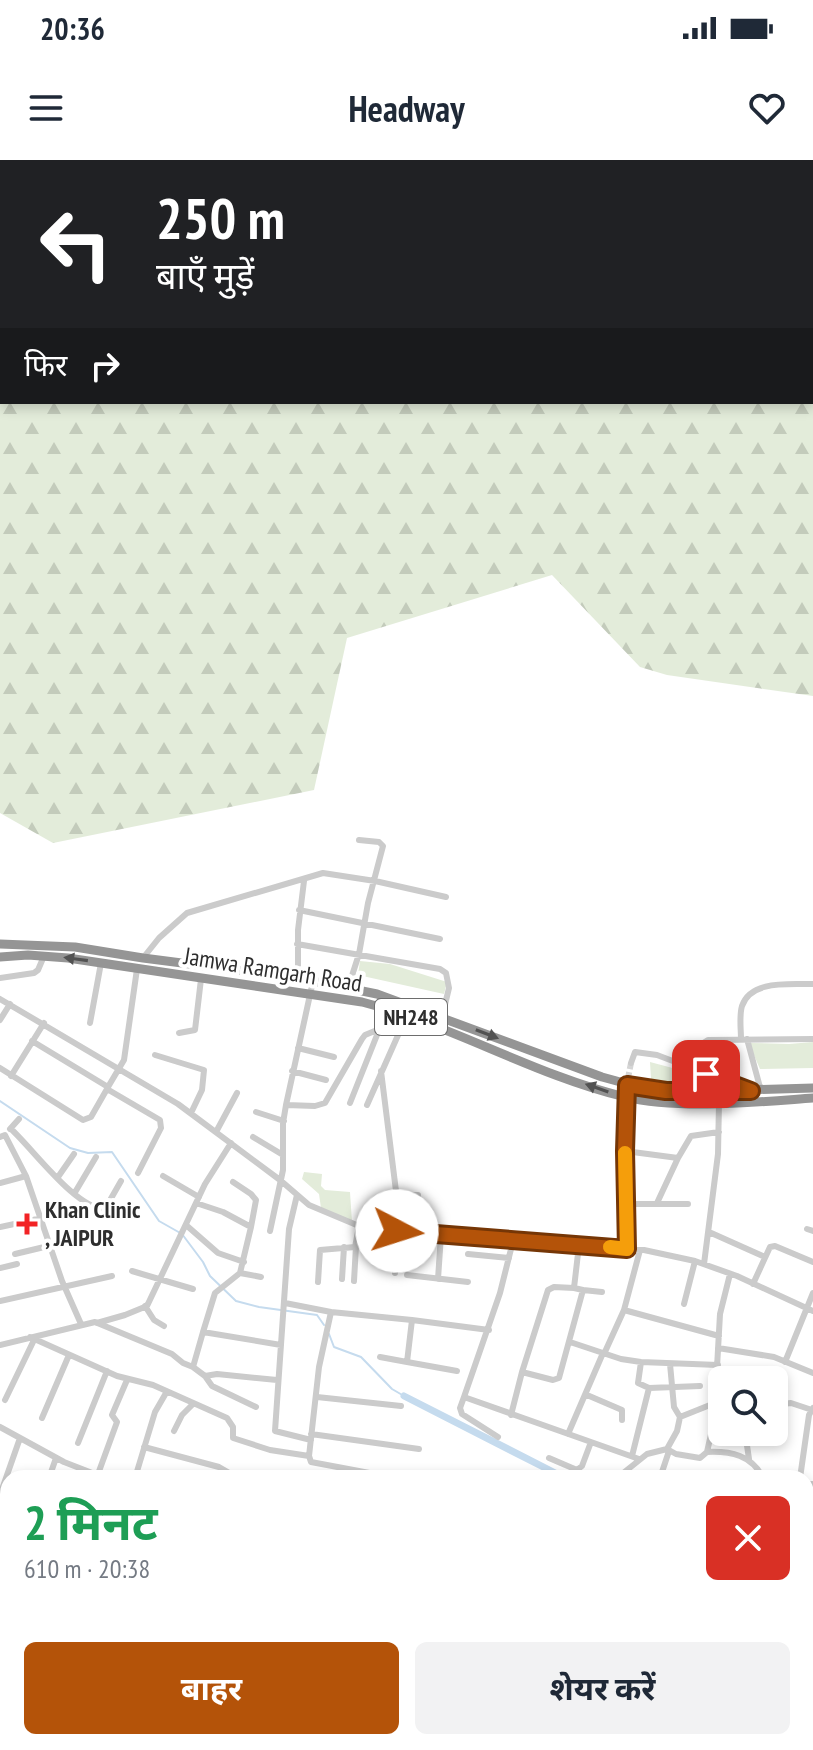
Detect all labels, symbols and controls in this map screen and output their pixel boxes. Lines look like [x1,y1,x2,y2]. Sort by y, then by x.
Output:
text: 20:36 [40,9,105,48]
text: Headway [348,85,465,132]
icon: menu [24,86,68,130]
icon: heart [745,86,789,130]
text: 250 m [156,182,285,254]
icon: left [24,192,128,296]
text: बाएँ मुड़ें [156,252,254,299]
icon: right [83,344,127,388]
text: फिर [24,345,67,384]
street label: Jamwa Ramgarh Road [181,940,364,999]
one-way arrow [63,952,88,965]
road number: NH248 [375,999,447,1035]
one-way arrow [475,1028,499,1041]
pin [672,1040,740,1108]
icon: arrive [684,1052,728,1096]
one-way arrow [585,1082,609,1094]
position arrow [355,1189,439,1273]
place label: Khan Clinic , JAIPUR [45,1194,141,1253]
marker: Khan Clinic , JAIPUR [16,1213,38,1235]
map controls [708,1366,788,1446]
button: search [708,1366,788,1446]
text: 2 मिनट [24,1491,158,1553]
button: close [706,1496,790,1580]
text: 610 m · 20:38 [24,1552,150,1585]
button: बाहर [24,1642,399,1734]
button: शेयर करें [415,1642,790,1734]

